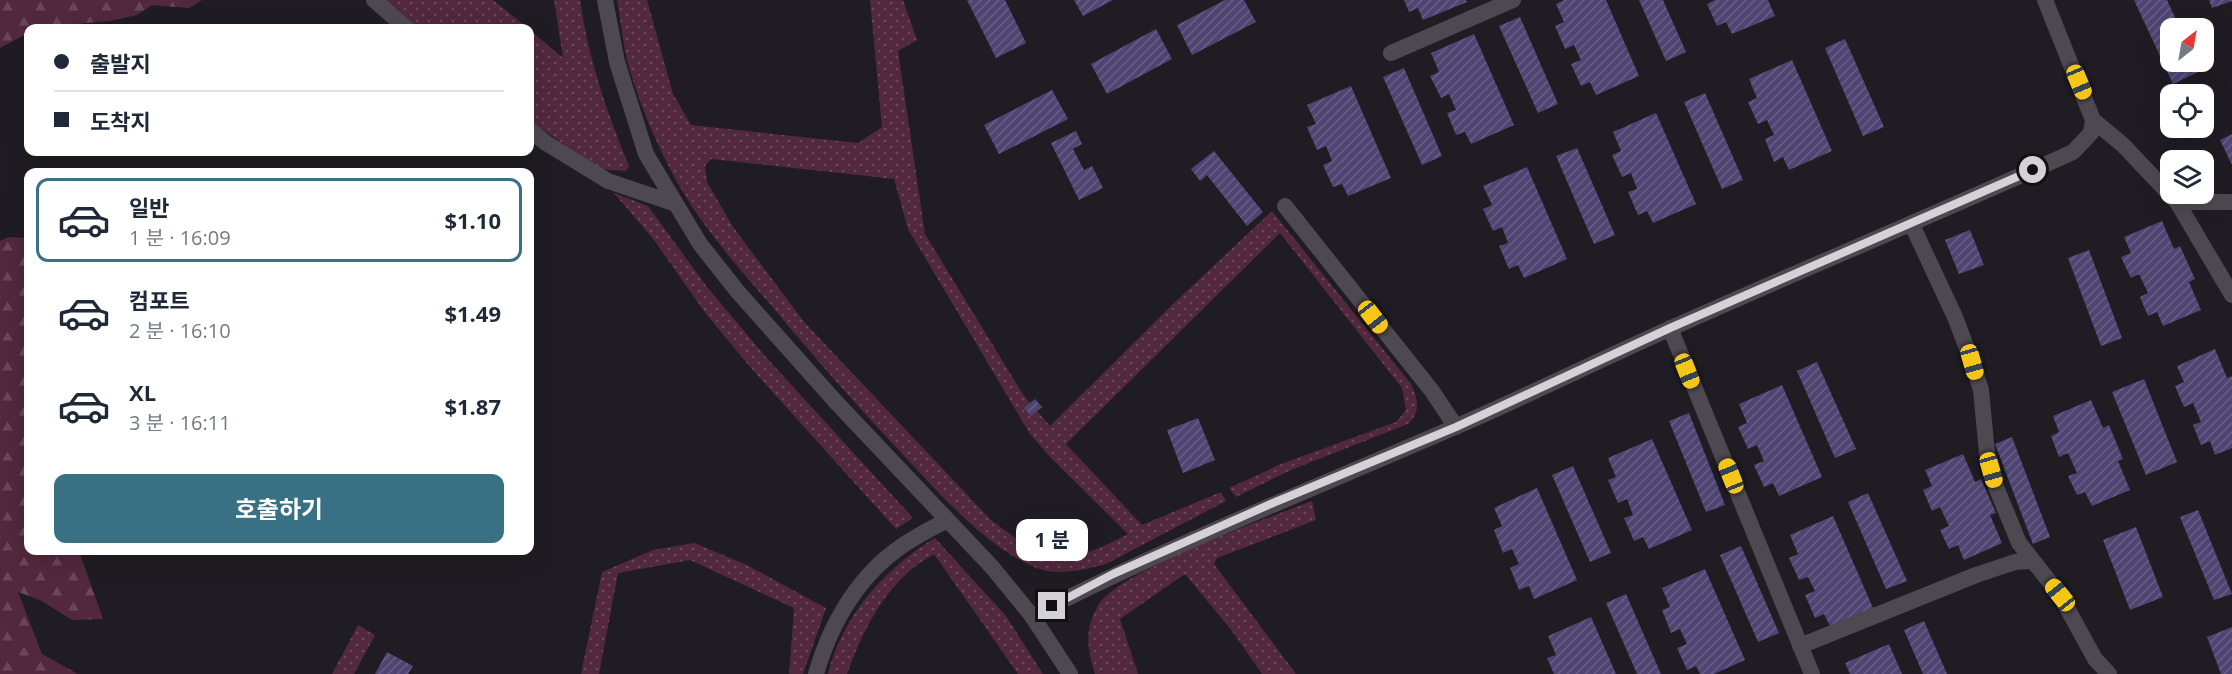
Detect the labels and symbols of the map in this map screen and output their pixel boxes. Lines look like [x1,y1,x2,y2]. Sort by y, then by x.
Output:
north arrow [2160,18,2214,72]
car [2064,62,2094,102]
route start [2019,156,2046,183]
car [1355,297,1391,337]
car [1958,342,1986,382]
car [1672,351,1702,391]
car [1977,450,2005,490]
car [1716,456,1746,496]
callout: 1 분 [1016,519,1088,561]
car [2042,575,2078,615]
route end [1038,592,1065,619]

